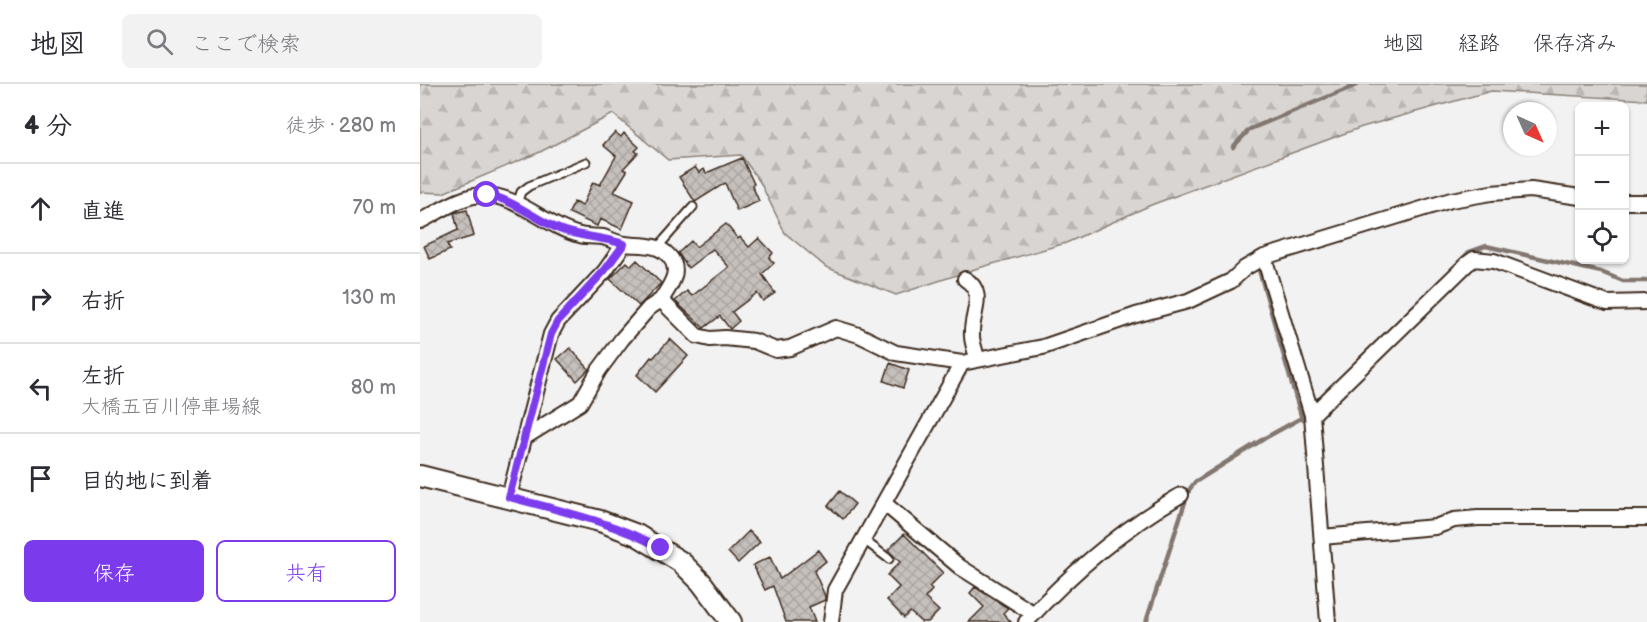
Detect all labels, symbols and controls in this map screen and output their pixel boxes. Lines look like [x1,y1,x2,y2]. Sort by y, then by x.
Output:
search box [122,14,542,68]
icon: search [143,25,176,58]
text: 地図 [30,28,86,61]
text: ここで検索 [191,31,301,58]
text: 地図 [1383,31,1425,56]
text: 経路 [1458,31,1500,56]
text: 保存済み [1533,31,1617,56]
north arrow [1503,102,1557,156]
map controls [1575,102,1629,264]
button: + [1575,102,1629,156]
text: 4 分 [24,111,72,142]
text: 徒歩 · 280 m [286,114,396,138]
button: − [1575,156,1629,210]
route start [473,181,499,207]
icon: ahead [24,192,57,225]
text: 70 m [352,196,396,220]
text: 直進 [81,198,125,225]
button: locate [1575,210,1629,264]
icon: right [24,282,57,315]
text: 130 m [342,286,396,310]
text: 右折 [81,288,125,315]
text: 左折 [81,363,125,390]
icon: left [24,372,57,405]
text: 80 m [351,376,396,400]
text: 大橋五百川停車場線 [81,395,261,419]
icon: arrive [24,462,57,495]
text: 目的地に到着 [81,468,213,495]
route end [647,534,673,560]
button: 保存 [24,540,204,602]
button: 共有 [216,540,396,602]

